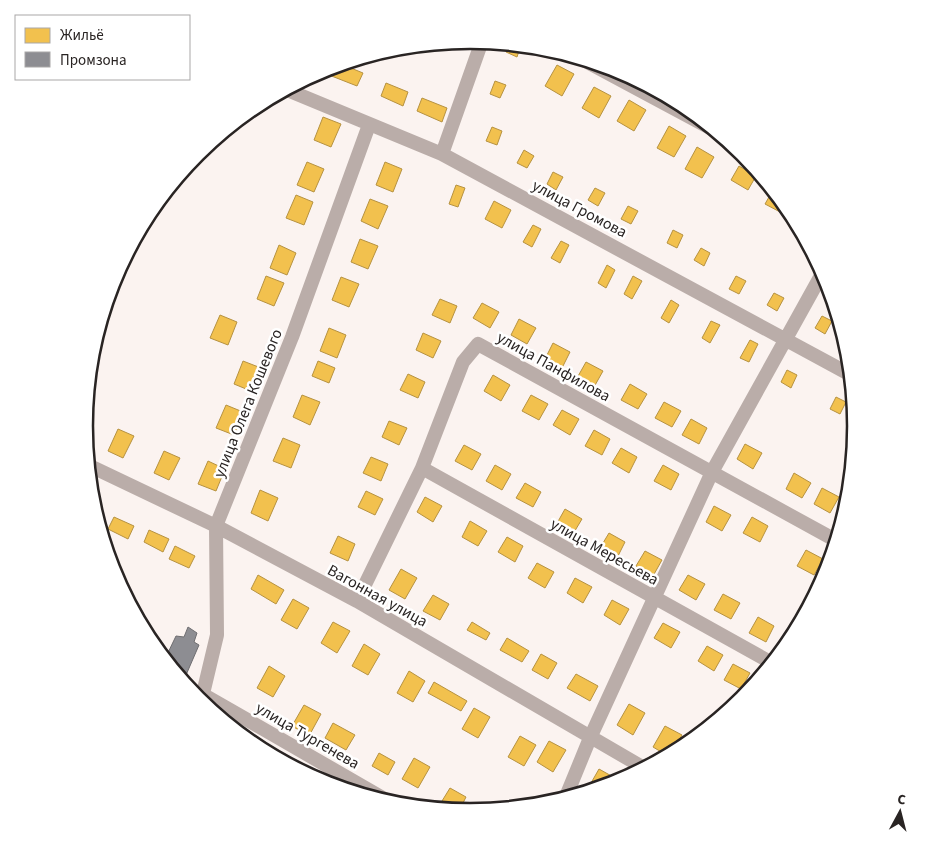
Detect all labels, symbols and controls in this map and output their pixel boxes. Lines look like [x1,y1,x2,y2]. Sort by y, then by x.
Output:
legend [15,15,190,80]
text: Жильё [60,25,104,46]
text: Промзона [60,50,127,71]
street label: улица Громова [528,175,631,243]
street label: улица Олега Кошевого [208,326,288,481]
street label: улица Панфилова [493,327,614,407]
street label: улица Мересьева [546,513,663,591]
street label: Вагонная улица [323,559,432,633]
street label: улица Тургенева [252,697,363,775]
north arrow [875,787,925,837]
text: С [896,790,907,811]

